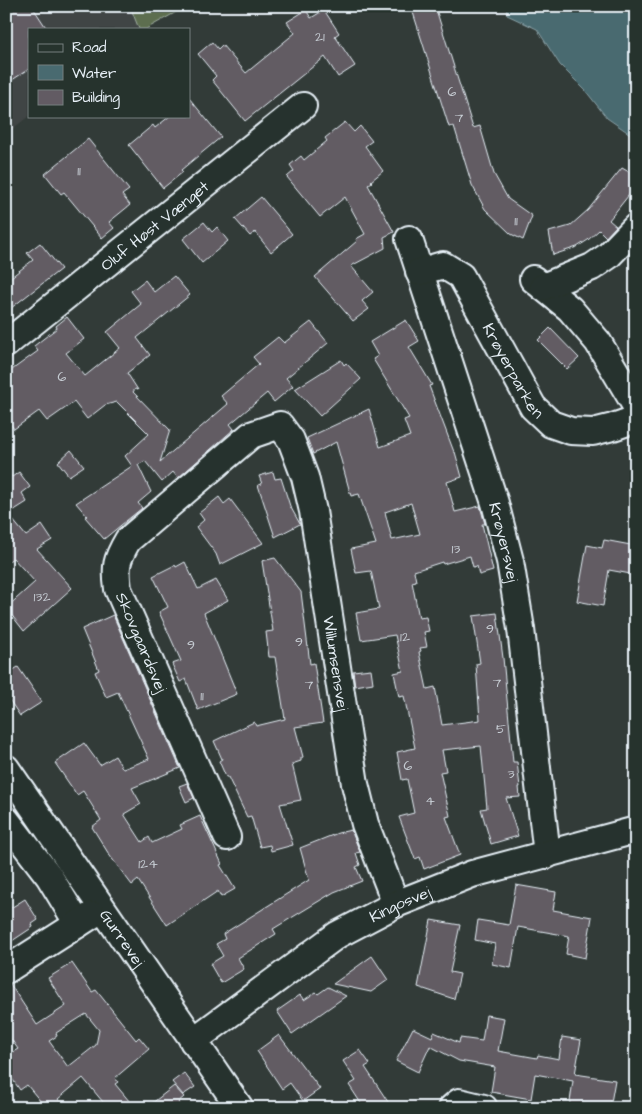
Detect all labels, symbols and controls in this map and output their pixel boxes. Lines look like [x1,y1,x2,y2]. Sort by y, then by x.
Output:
house number: 21 [315,27,325,47]
legend [28,28,190,118]
text: Road [72,37,107,58]
text: Water [72,63,116,84]
house number: 6 [448,82,457,102]
text: Building [72,87,120,109]
house number: 7 [455,108,464,128]
house number: 11 [77,161,81,181]
street label: Oluf Høst Vænget [96,175,214,276]
house number: 11 [514,211,518,231]
street label: Krøyerparken [477,319,548,424]
house number: 6 [58,367,67,387]
street label: Krøyersvej [483,500,523,584]
house number: 13 [452,539,460,559]
house number: 132 [34,587,50,607]
street label: Skovgaardsvej [109,589,172,696]
street label: Willumsensvej [317,615,354,713]
house number: 9 [486,619,494,639]
house number: 12 [400,627,410,647]
house number: 9 [295,632,303,652]
house number: 9 [187,635,195,655]
house number: 7 [493,673,502,693]
house number: 7 [305,675,314,695]
house number: 11 [200,686,204,706]
house number: 5 [496,719,506,739]
house number: 6 [404,756,413,776]
house number: 3 [507,764,515,784]
house number: 4 [425,791,435,811]
house number: 124 [138,854,158,874]
street label: Kingosvej [366,881,434,928]
street label: Gurrevej [94,905,150,972]

